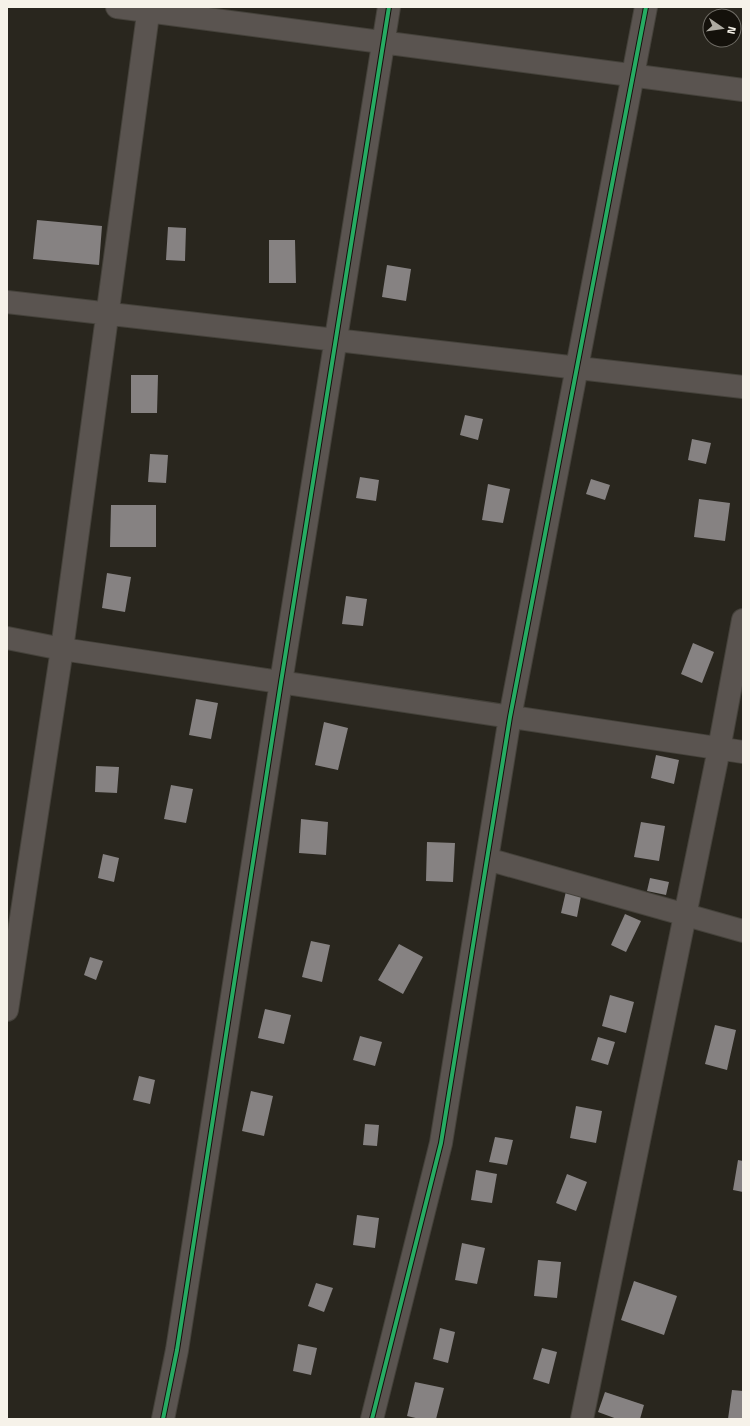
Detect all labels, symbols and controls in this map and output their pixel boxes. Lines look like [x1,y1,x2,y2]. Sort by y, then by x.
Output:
north arrow [702,8,742,48]
text: N [723,25,740,36]

